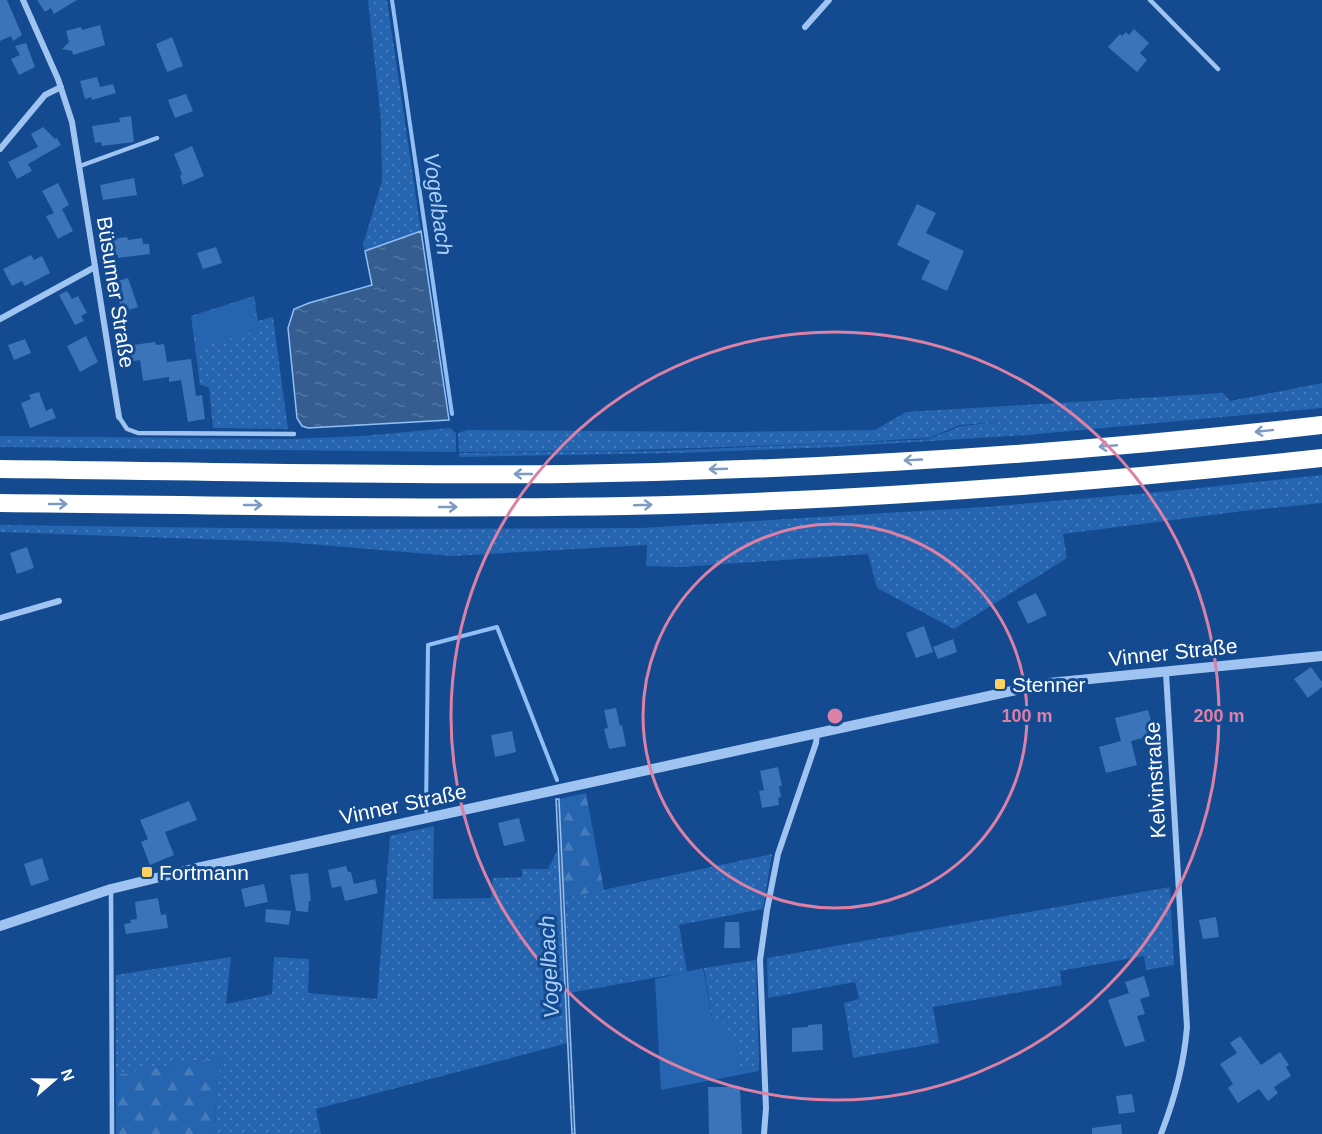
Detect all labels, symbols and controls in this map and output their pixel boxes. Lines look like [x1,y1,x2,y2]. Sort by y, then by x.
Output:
water label: Vogelbach [418,151,458,257]
street label: Büsumer Straße [93,215,139,369]
one-way arrow [1254,426,1274,437]
one-way arrow [1098,441,1118,452]
one-way arrow [904,455,924,466]
one-way arrow [709,463,729,474]
one-way arrow [514,468,534,480]
one-way arrow [48,498,68,509]
one-way arrow [243,499,263,511]
one-way arrow [633,499,653,511]
one-way arrow [438,501,458,513]
street label: Vinner Straße [1108,634,1238,670]
place label: Stenner [1012,673,1086,696]
marker: Stenner [993,677,1007,691]
centre of rings [825,706,845,726]
text: 100 m [1001,706,1053,726]
text: 200 m [1193,706,1245,726]
street label: Kelvinstraße [1140,721,1170,839]
street label: Vinner Straße [337,779,469,829]
place label: Fortmann [159,861,249,884]
marker: Fortmann [140,865,154,879]
water label: Vogelbach [534,915,564,1019]
north arrow [24,1050,84,1110]
text: N [58,1067,78,1083]

